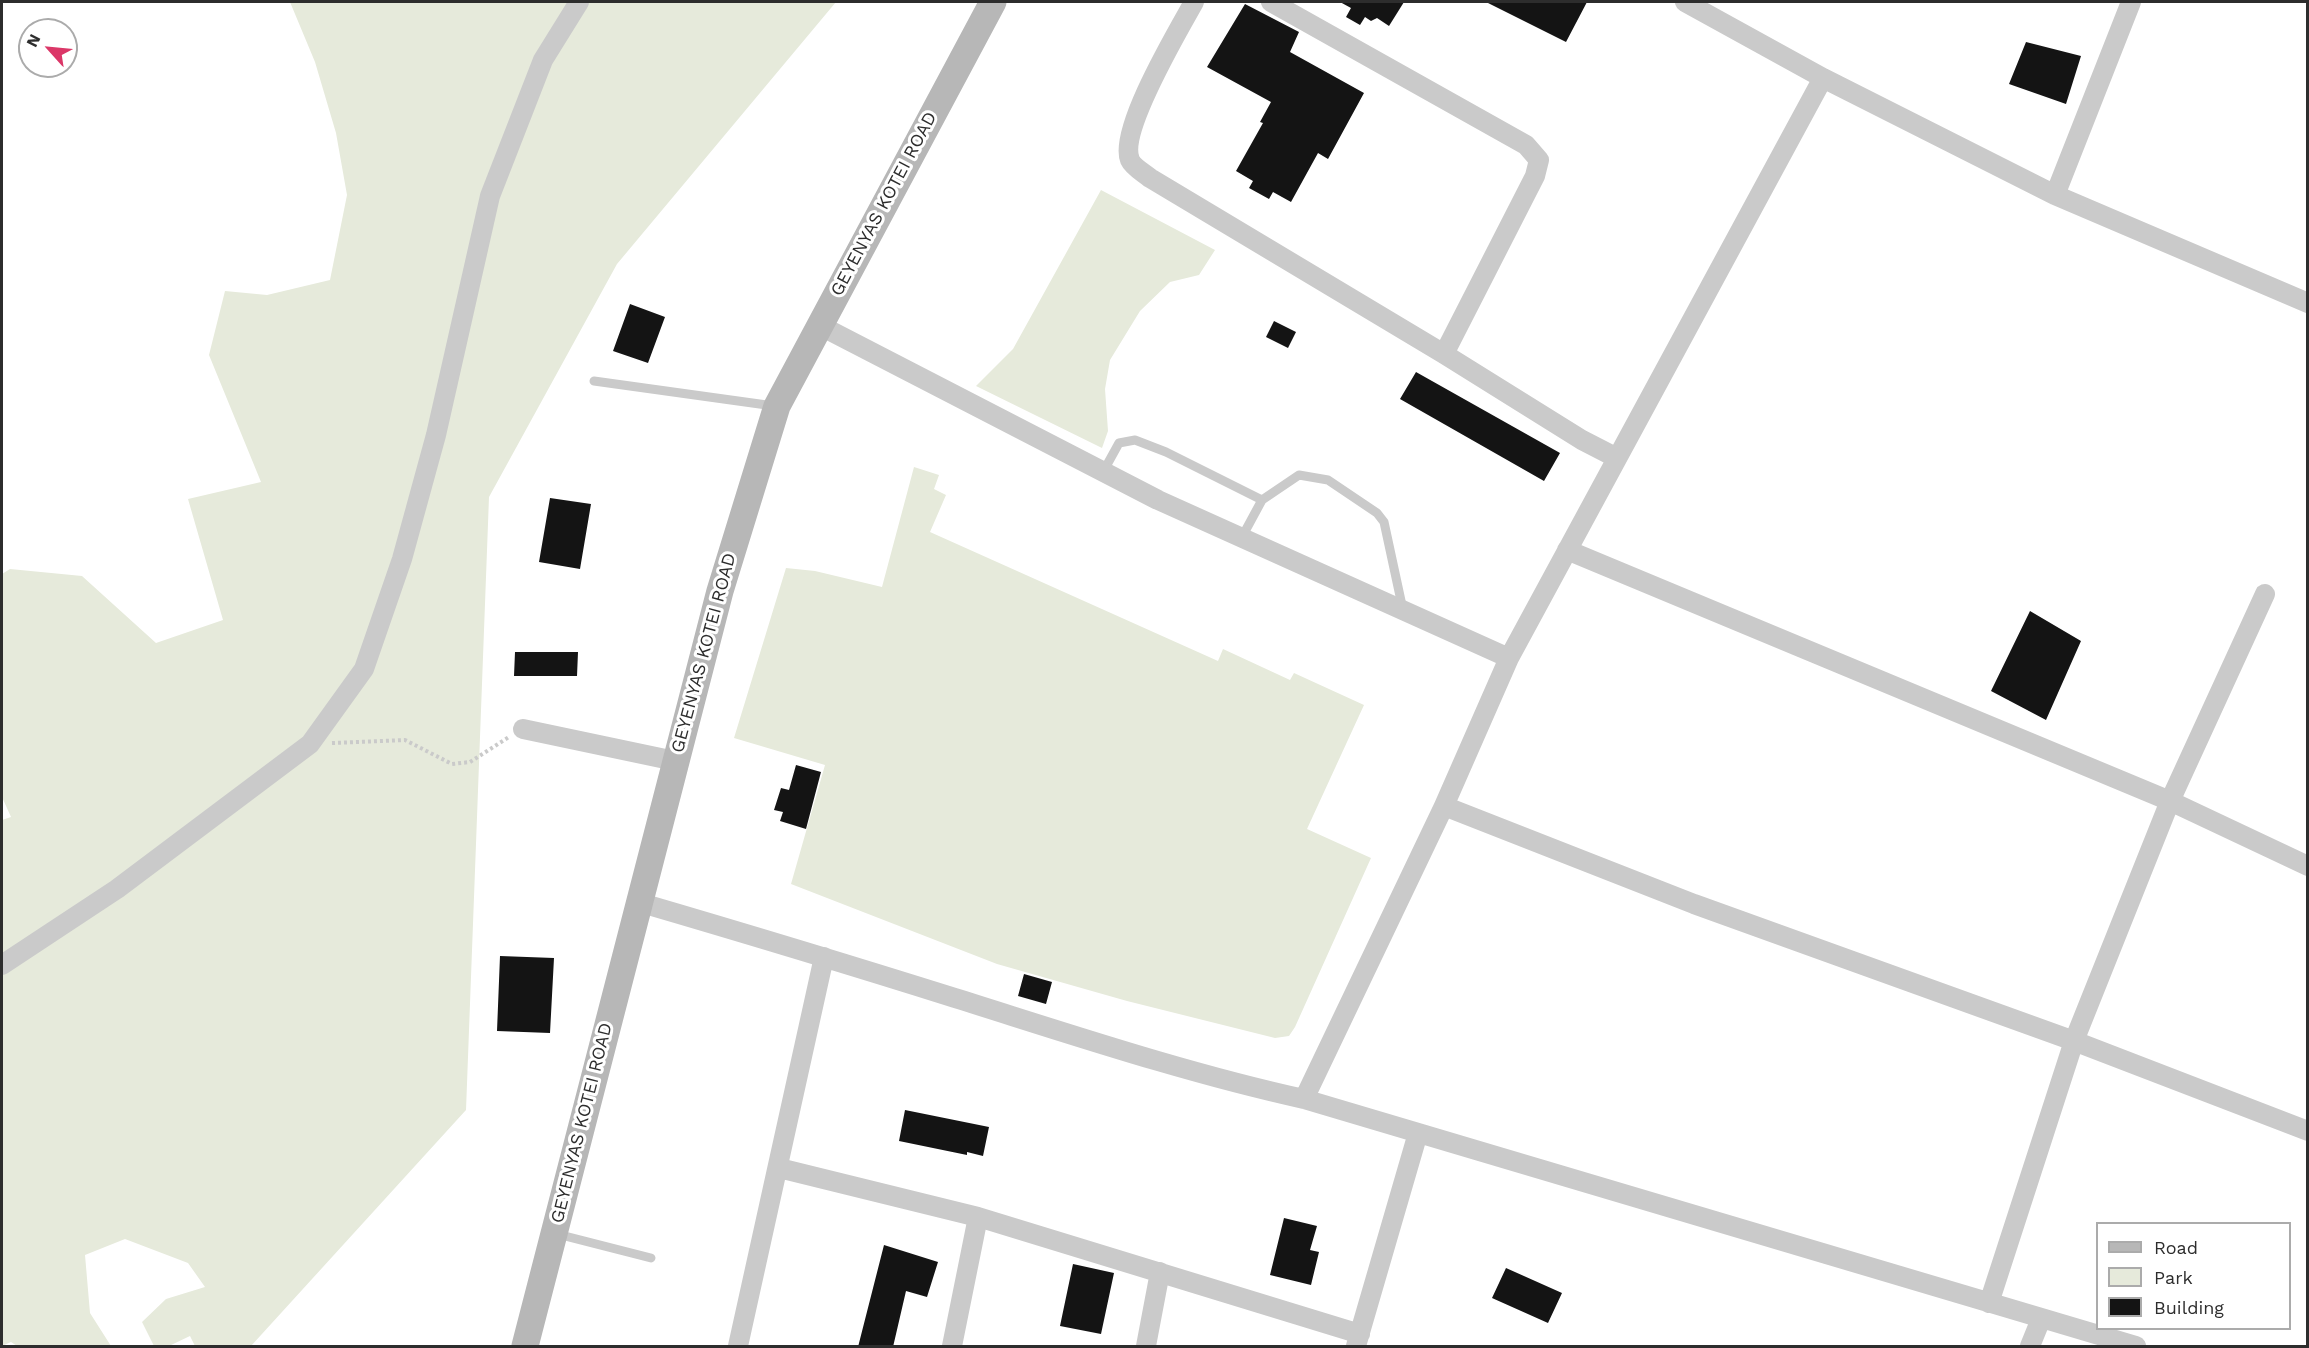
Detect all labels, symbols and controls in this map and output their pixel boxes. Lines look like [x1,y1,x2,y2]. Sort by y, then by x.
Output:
north arrow [18,18,78,78]
text: N [22,31,44,50]
street label: GEYENYAS KOTEI ROAD [826,108,942,300]
street label: GEYENYAS KOTEI ROAD [667,551,741,755]
street label: GEYENYAS KOTEI ROAD [547,1021,617,1225]
legend [2096,1222,2291,1330]
text: Road [2154,1237,2198,1258]
text: Park [2154,1267,2193,1288]
text: Building [2154,1297,2224,1318]

